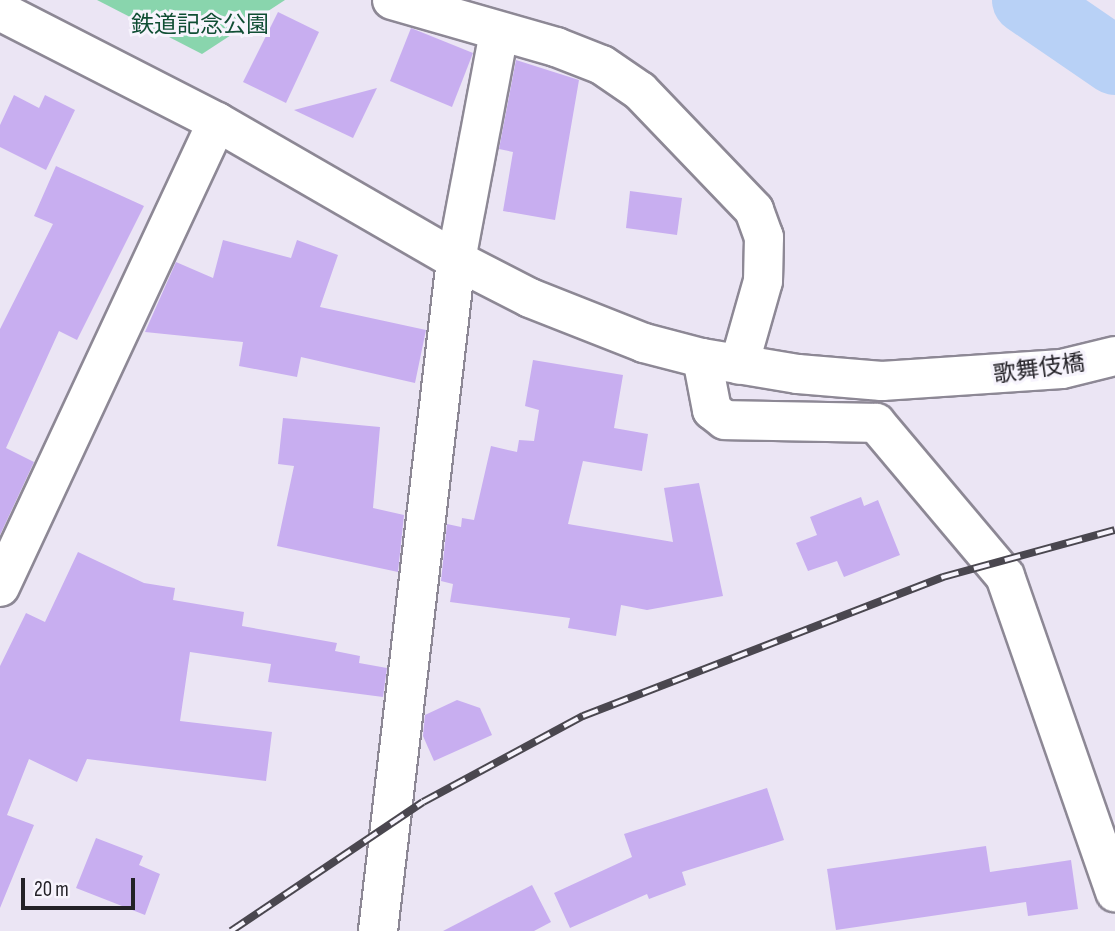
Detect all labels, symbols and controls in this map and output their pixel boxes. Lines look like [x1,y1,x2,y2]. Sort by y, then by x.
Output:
park label: 鉄道記念公園 [131,11,269,39]
street label: 歌舞伎橋 [992,349,1086,389]
scale bar [24,864,138,908]
text: 20 m [34,877,69,902]

